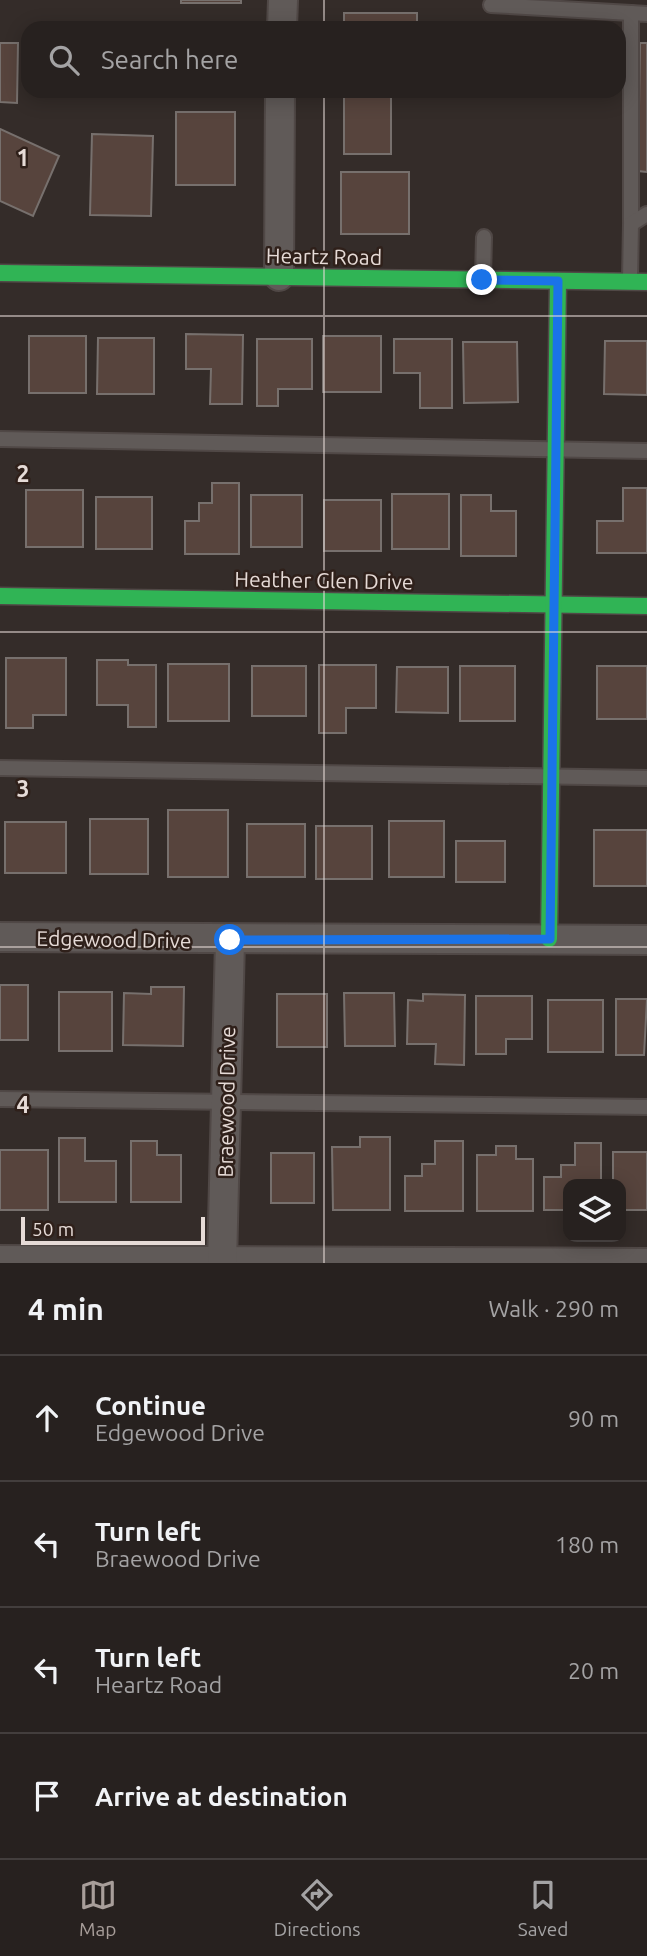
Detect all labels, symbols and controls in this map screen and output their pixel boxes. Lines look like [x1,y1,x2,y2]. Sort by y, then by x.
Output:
search box [21,21,626,98]
icon: search [45,41,83,79]
text: Search here [101,45,238,74]
text: 1 [17,145,29,170]
street label: Heartz Road [266,243,382,269]
route end [466,264,497,295]
text: 2 [17,461,29,486]
street label: Heather Glen Drive [234,566,414,594]
text: 3 [17,776,29,801]
route start [214,924,245,955]
street label: Edgewood Drive [36,926,192,952]
street label: Braewood Drive [213,1026,239,1178]
text: 4 [17,1092,30,1117]
map controls [563,1179,626,1242]
button: layers [563,1179,626,1242]
scale bar [21,1214,205,1246]
text: 50 m [32,1218,74,1240]
text: 4 min [28,1292,104,1326]
text: Walk · 290 m [488,1296,619,1321]
text: Continue [95,1391,206,1420]
icon: ahead [28,1399,66,1437]
text: 90 m [568,1406,619,1431]
text: Edgewood Drive [95,1420,265,1445]
text: Turn left [95,1517,201,1546]
icon: left [28,1525,66,1563]
text: 180 m [555,1532,619,1557]
text: Braewood Drive [95,1546,261,1571]
text: Turn left [95,1643,201,1672]
icon: left [28,1651,66,1689]
text: 20 m [568,1658,619,1683]
text: Heartz Road [95,1672,222,1697]
icon: arrive [28,1777,66,1815]
text: Arrive at destination [95,1782,348,1811]
tab: Map [79,1876,117,1940]
tab: Directions [274,1876,361,1940]
tab: Saved [518,1876,568,1940]

